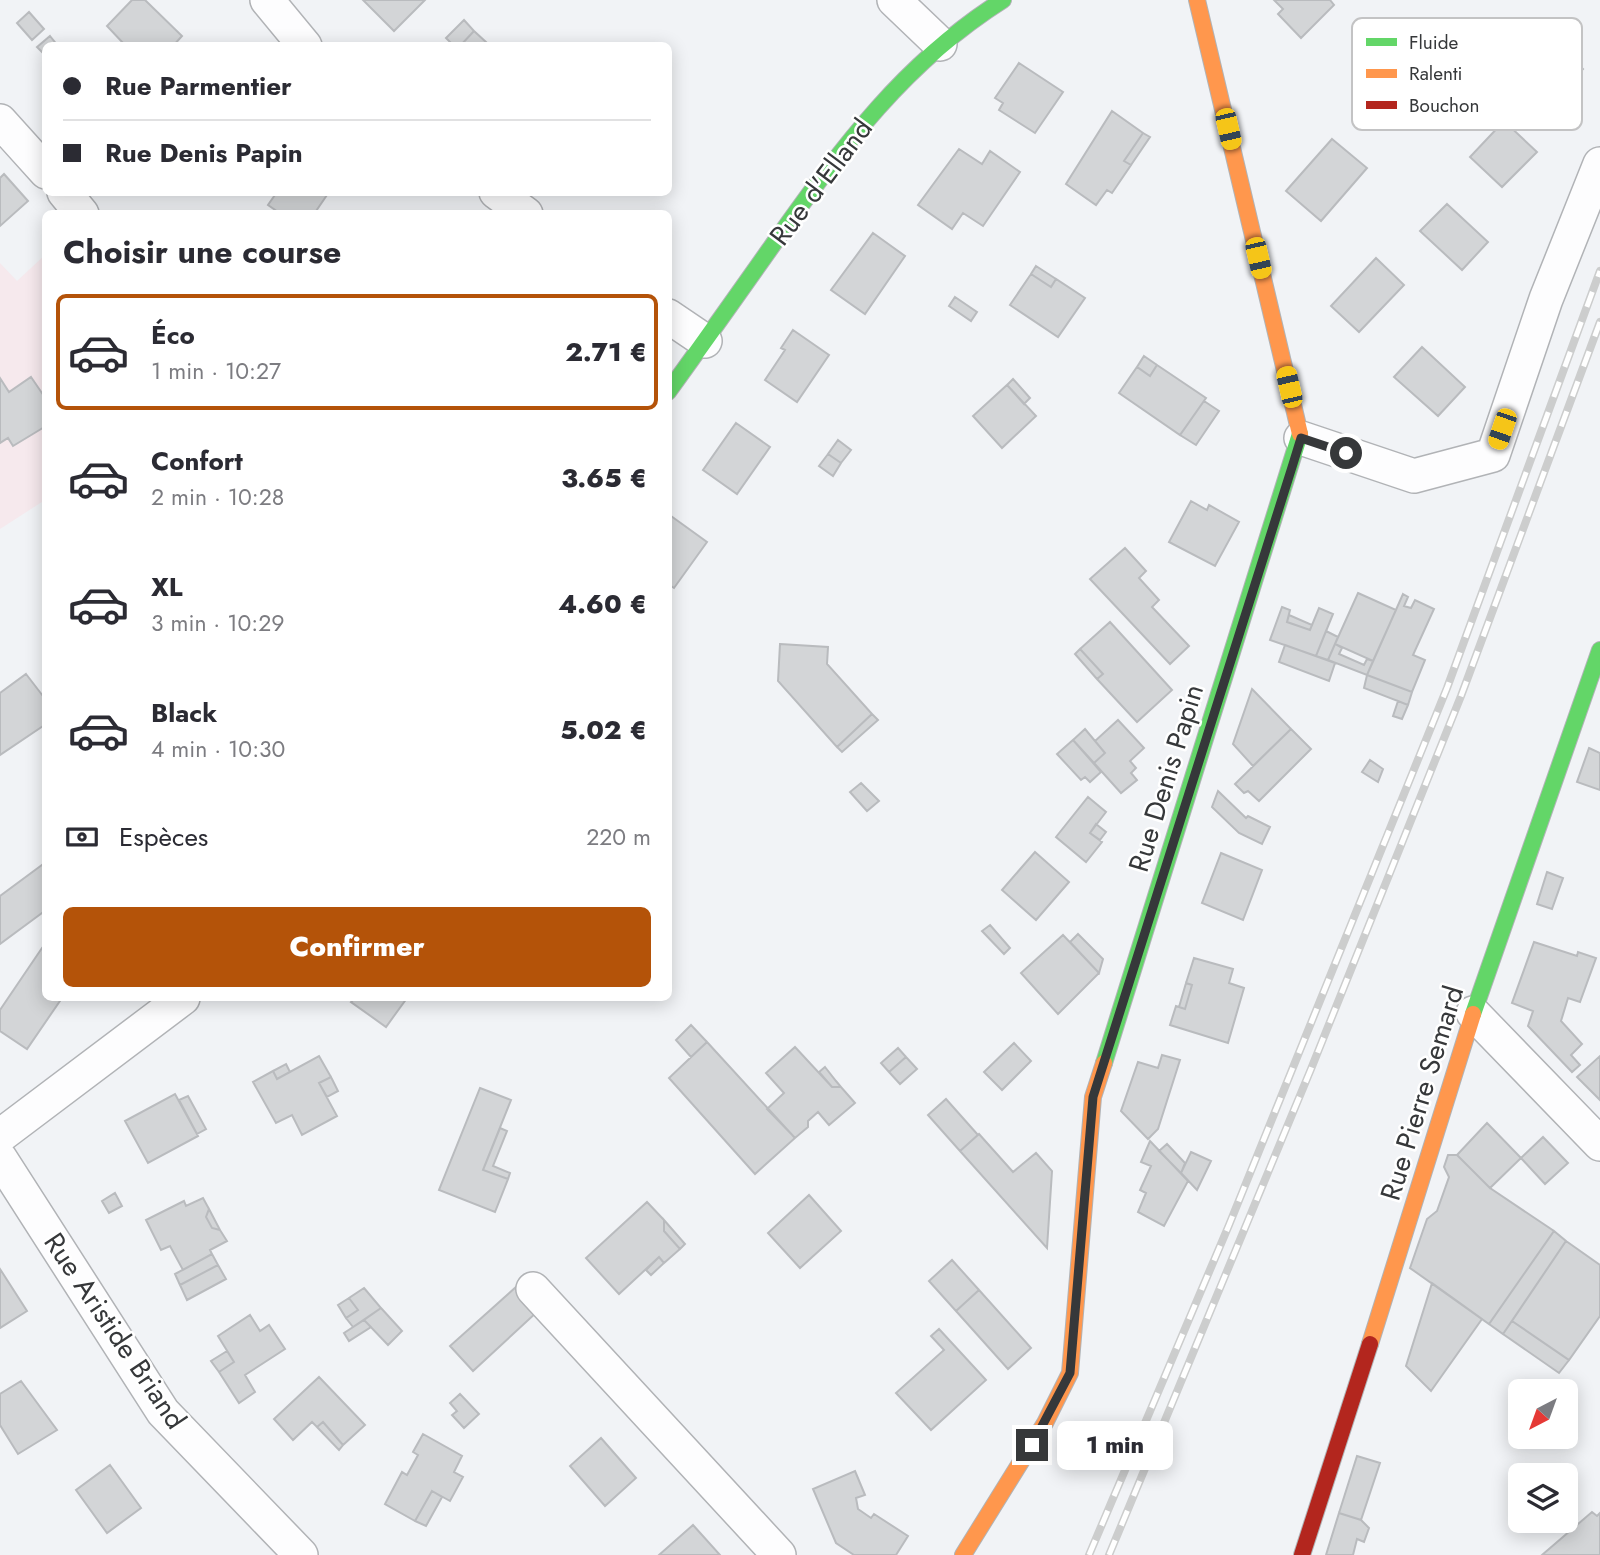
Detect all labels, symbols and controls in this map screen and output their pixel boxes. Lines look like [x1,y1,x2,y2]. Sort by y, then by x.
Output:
legend [1352,18,1582,130]
text: Fluide [1409,29,1459,56]
text: Ralenti [1409,60,1462,87]
text: Rue Parmentier [105,67,292,105]
text: Bouchon [1409,92,1479,119]
car [1214,106,1243,152]
street label: Rue d'Elland [760,110,882,254]
text: Rue Denis Papin [105,134,303,172]
text: Choisir une course [63,229,341,275]
car [1244,235,1273,281]
text: Éco [151,316,195,354]
icon: car [67,321,130,384]
text: 2.71 € [565,333,647,371]
text: 1 min · 10:27 [151,354,281,388]
car [1275,364,1304,410]
car [1486,406,1519,452]
route start [1330,437,1362,469]
text: Confort [151,442,243,480]
icon: car [67,447,130,510]
text: 3.65 € [561,459,647,497]
text: 2 min · 10:28 [151,480,284,514]
text: XL [151,568,183,606]
icon: car [67,573,130,636]
text: 4.60 € [558,585,647,623]
text: 3 min · 10:29 [151,606,285,640]
street label: Rue Denis Papin [1118,679,1214,877]
text: Black [151,694,217,732]
icon: car [67,699,130,762]
text: 5.02 € [560,711,647,749]
text: 4 min · 10:30 [151,732,285,766]
icon: cash [63,818,101,856]
text: Espèces [119,818,208,856]
text: 220 m [586,820,651,854]
button: Confirmer [63,907,651,987]
street label: Rue Pierre Semard [1370,981,1474,1205]
street label: Rue Aristide Briand [34,1225,196,1437]
north arrow [1508,1379,1578,1449]
map controls [1508,1379,1578,1533]
callout: 1 min [1056,1420,1172,1470]
text: 1 min [1086,1428,1144,1462]
route end [1016,1429,1048,1461]
button: layers [1508,1463,1578,1533]

